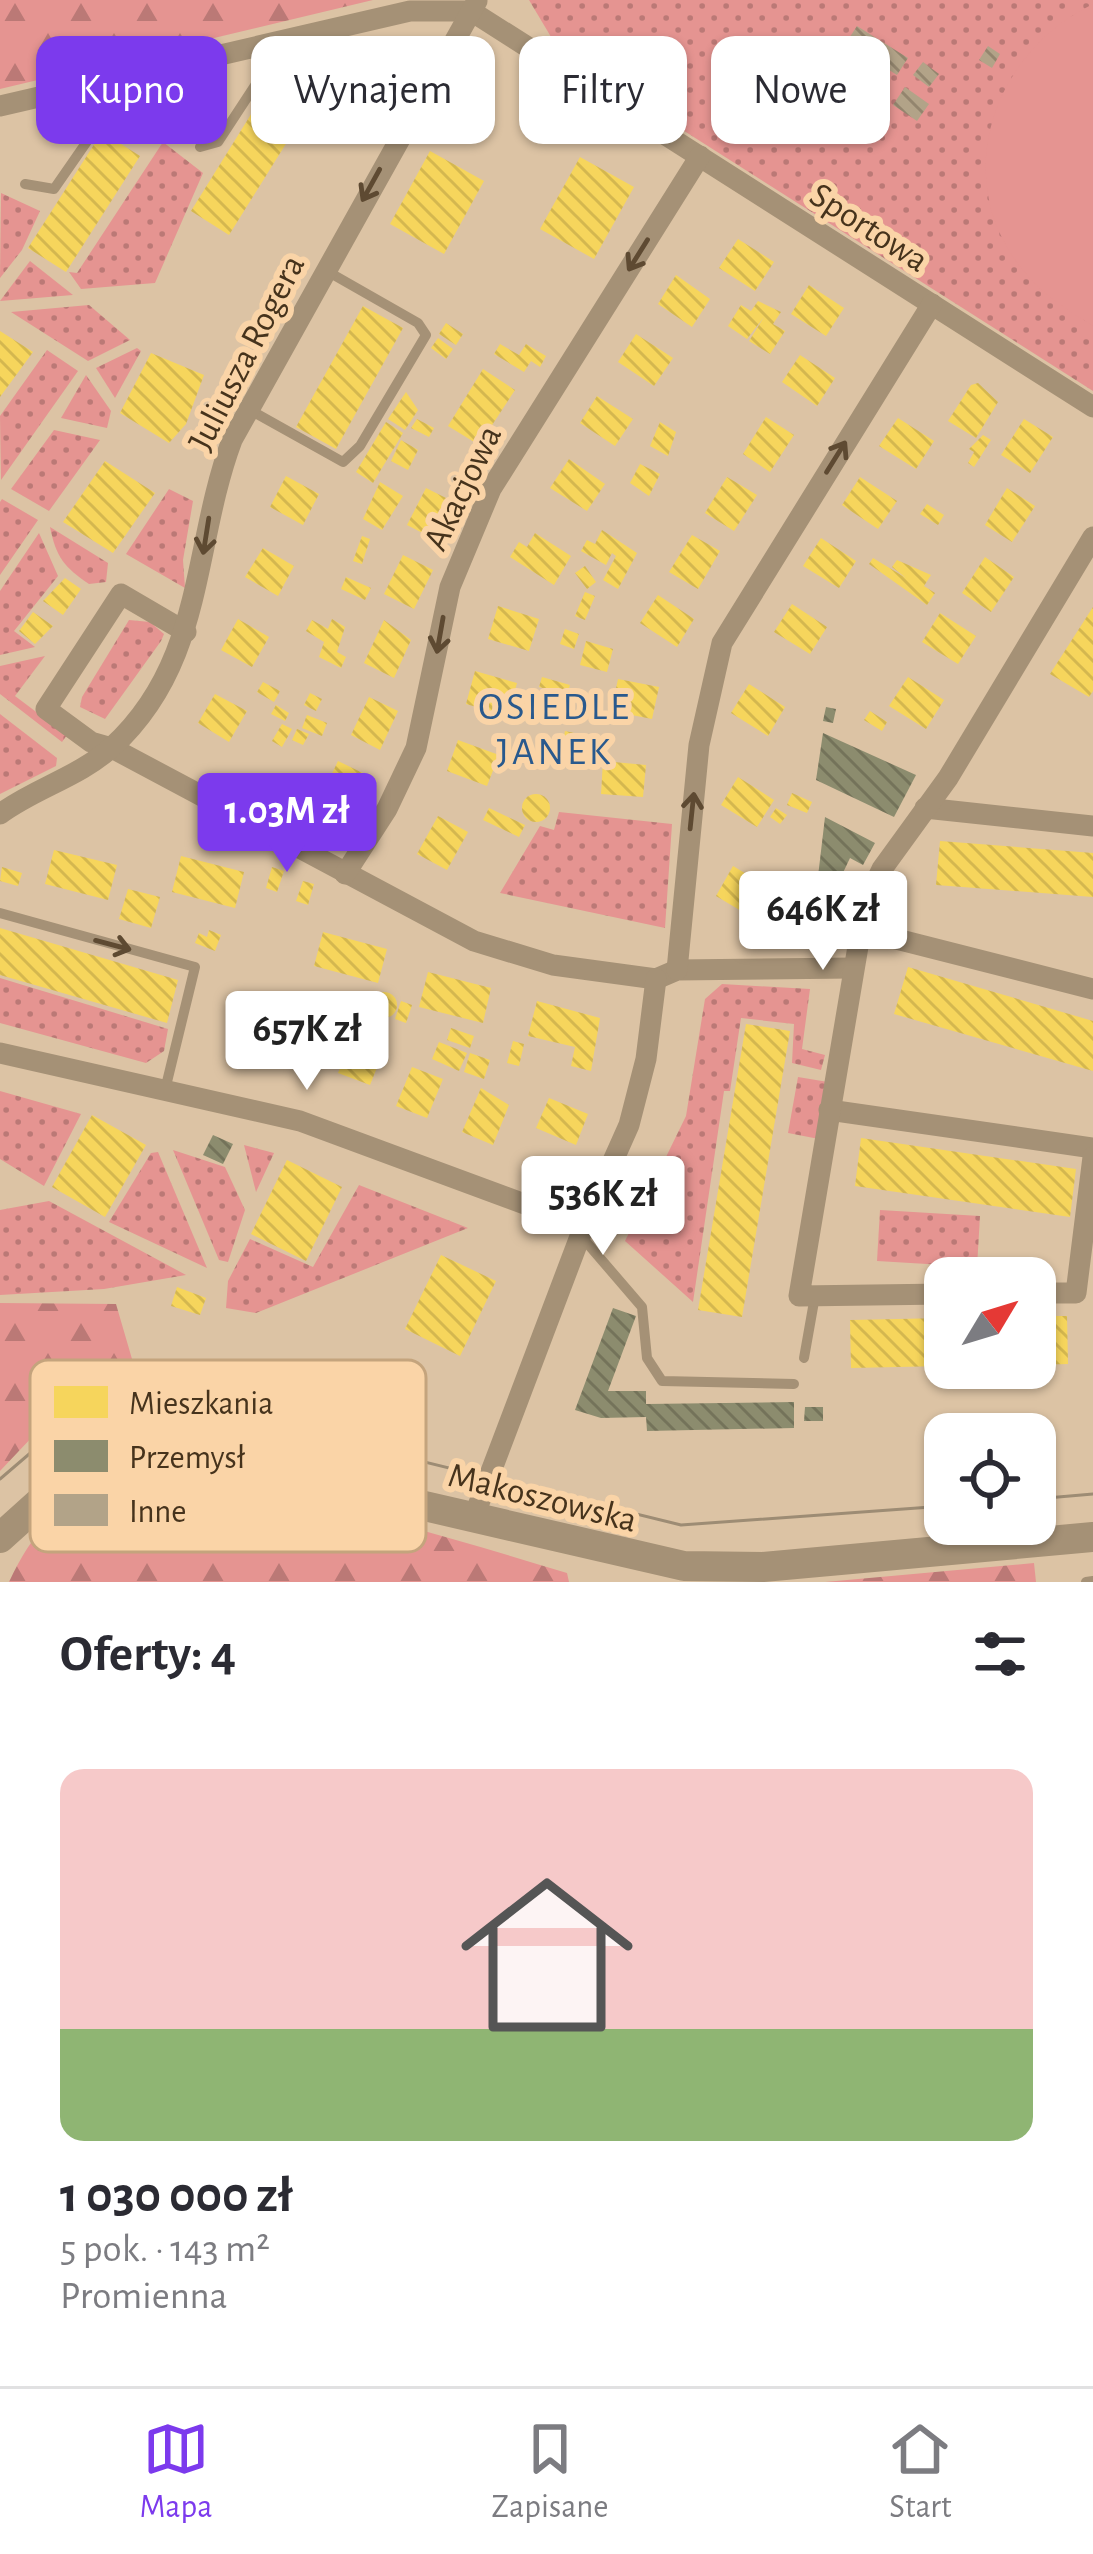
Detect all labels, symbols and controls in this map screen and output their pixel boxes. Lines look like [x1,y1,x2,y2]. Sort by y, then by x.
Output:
chip: Kupno [36,36,227,144]
chip: Wynajem [251,36,495,144]
chip: Filtry [519,36,687,144]
chip: Nowe [711,36,890,144]
one-way arrow [358,167,382,202]
street label: Sportowa [803,176,934,279]
one-way arrow [625,237,650,271]
street label: Juliusza Rogera [182,249,311,457]
street label: Akacjowa [417,420,508,556]
one-way arrow [823,440,848,474]
one-way arrow [194,516,217,555]
one-way arrow [427,615,450,654]
district label: OSIEDLE JANEK [478,688,632,772]
pin: 1.03M zł [163,773,411,875]
text: 1.03M zł [225,792,349,831]
one-way arrow [681,792,703,831]
pin: 646K zł [712,871,934,973]
text: 646K zł [766,890,880,929]
one-way arrow [93,935,131,957]
pin: 657K zł [196,991,418,1093]
text: 657K zł [253,1010,361,1049]
pin: 536K zł [492,1156,714,1258]
text: 536K zł [549,1175,657,1214]
north arrow [924,1257,1056,1389]
map controls [924,1257,1056,1545]
legend [30,1360,426,1552]
text: Mieszkania [129,1388,274,1421]
button: locate [924,1413,1056,1545]
text: Przemysł [129,1442,246,1475]
street label: Makoszowska [445,1457,640,1539]
text: Inne [129,1496,186,1529]
icon: filters [967,1621,1033,1687]
text: Oferty: 4 [60,1629,236,1680]
icon: home [439,1847,655,2063]
text: 1 030 000 zł [60,2170,293,2221]
text: 5 pok. · 143 m² [60,2230,270,2269]
text: Promienna [60,2277,228,2316]
tab: Mapa [140,2416,213,2528]
tab: Zapisane [492,2416,608,2528]
tab: Start [887,2416,953,2528]

